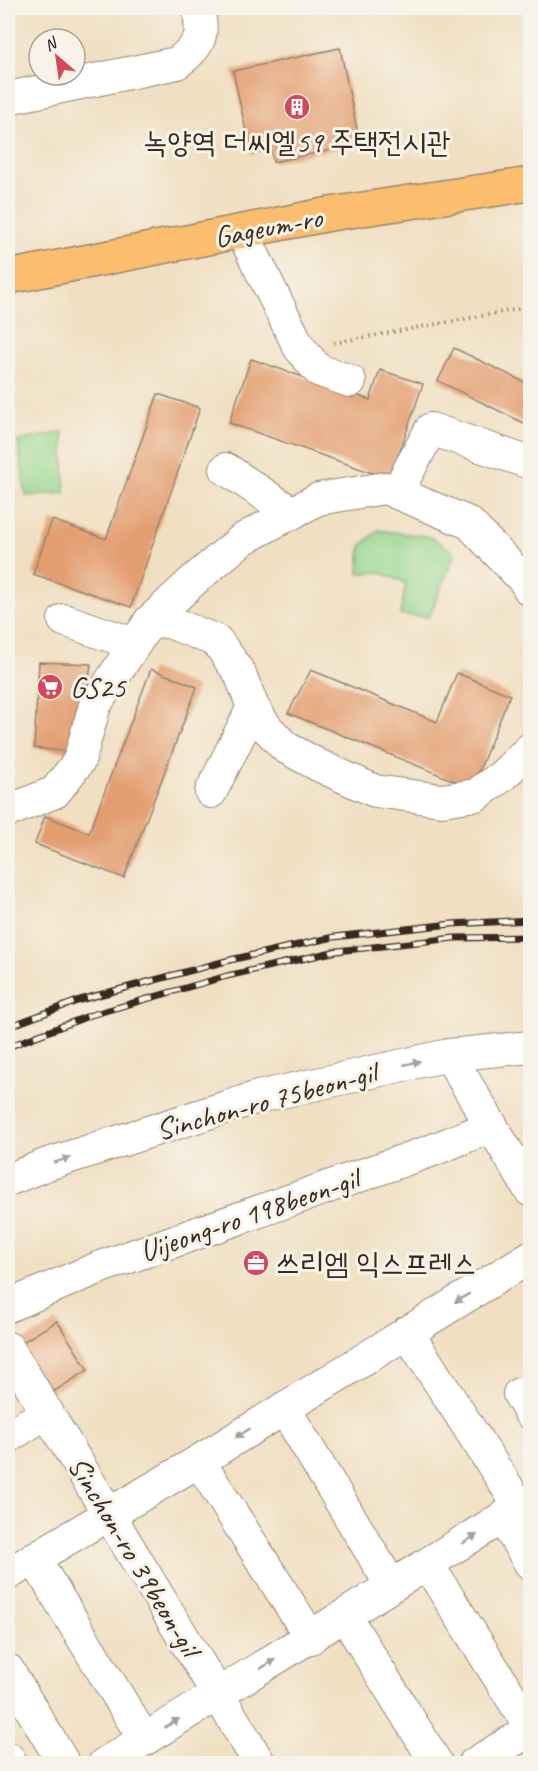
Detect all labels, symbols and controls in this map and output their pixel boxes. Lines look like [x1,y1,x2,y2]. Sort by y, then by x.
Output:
north arrow [27,27,87,87]
text: N [41,32,62,56]
building icon: 녹양역 더씨엘59 주택전시관 [282,92,312,122]
place label: 녹양역 더씨엘59 주택전시관 [143,123,451,161]
street label: Gageum-ro [211,198,326,256]
place label: GS25 [70,668,127,706]
supermarket icon: GS25 [35,672,65,702]
street label: Sinchon-ro 75beon-gil [152,1052,385,1149]
one-way arrow [402,1058,421,1067]
one-way arrow [53,1155,71,1164]
street label: Uijeong-ro 198beon-gil [135,1158,368,1270]
place label: 쓰리엠 익스프레스 [276,1244,476,1282]
office icon: 쓰리엠 익스프레스 [241,1248,271,1278]
one-way arrow [454,1292,471,1303]
one-way arrow [235,1428,251,1439]
street label: Sinchon-ro 39beon-gil [59,1449,211,1667]
one-way arrow [462,1534,478,1545]
one-way arrow [260,1658,276,1669]
one-way arrow [164,1717,180,1728]

